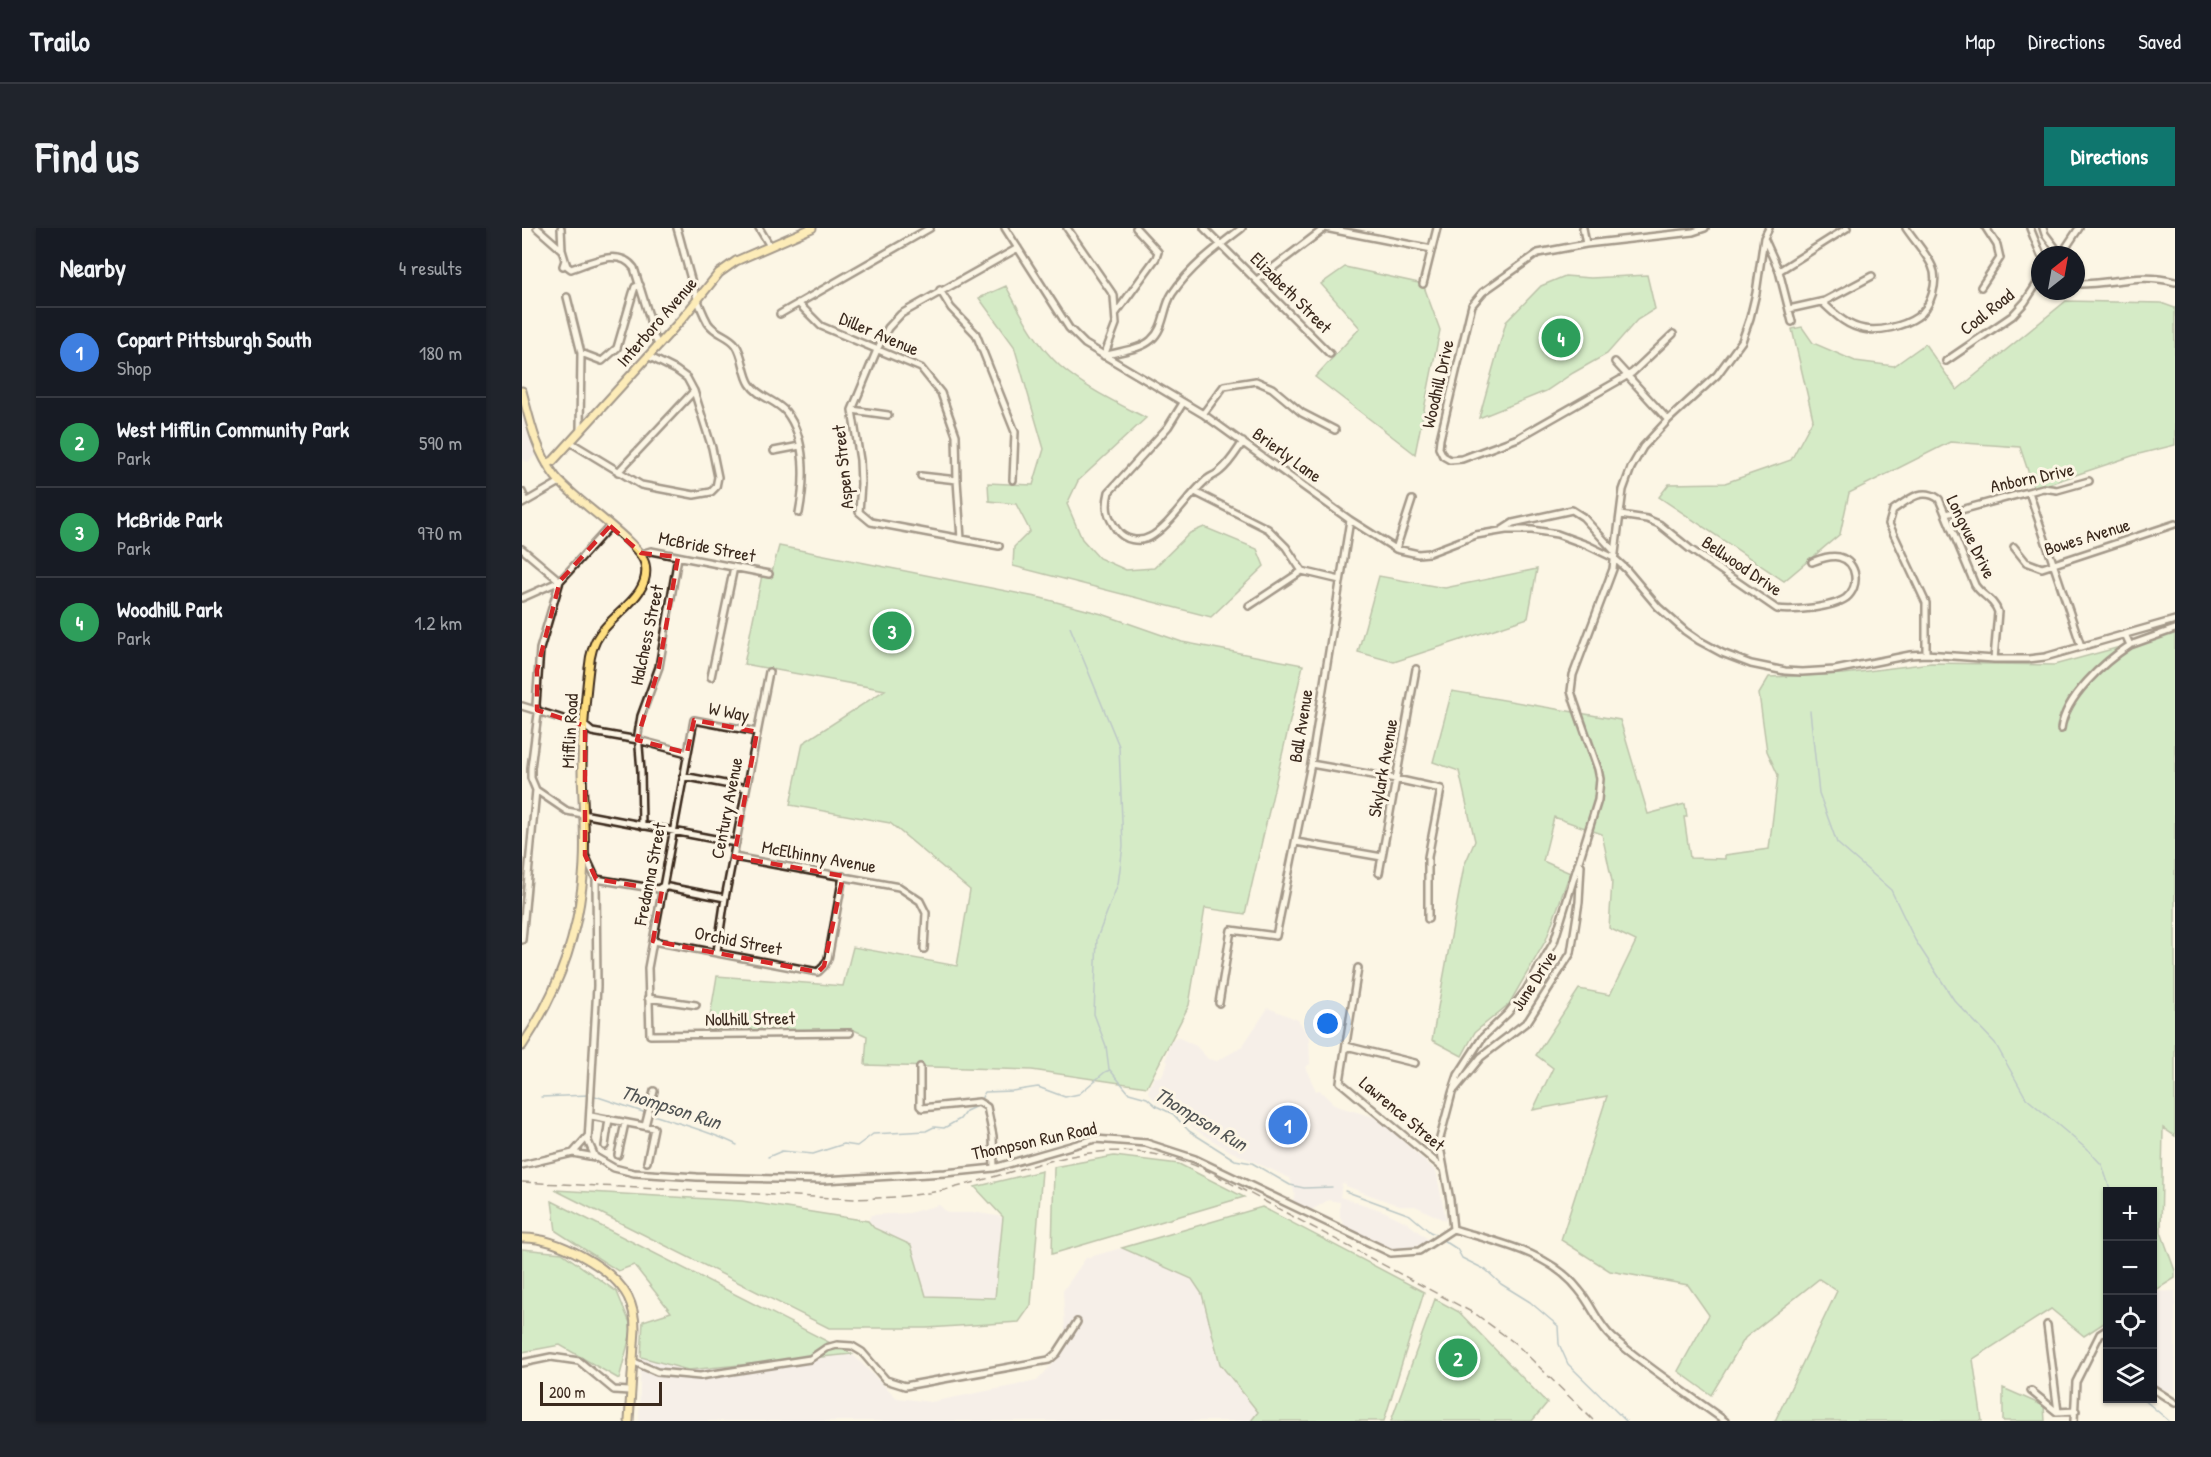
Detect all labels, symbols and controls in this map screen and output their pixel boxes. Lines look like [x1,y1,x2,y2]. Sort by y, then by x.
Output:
text: Trailo [30,22,90,60]
text: Map [1965,27,1995,56]
text: Directions [2028,27,2105,56]
text: Saved [2138,27,2181,56]
button: Directions [2044,127,2175,186]
text: Find us [36,128,139,185]
street label: Elizabeth Street [1245,246,1338,339]
north arrow [2031,246,2085,300]
text: Nearby [60,250,126,285]
text: 4 results [399,254,462,281]
street label: Interboro Avenue [611,271,703,372]
street label: Coal Road [1954,282,2019,341]
street label: Diller Avenue [836,306,923,362]
pin: 4 [1542,316,1580,360]
text: Copart Pittsburgh South [117,324,311,354]
street label: Woodhill Drive [1415,337,1460,431]
text: 1 [76,339,83,366]
text: 180 m [419,339,462,366]
text: Shop [117,354,151,381]
text: West Mifflin Community Park [117,414,349,444]
street label: Brierly Lane [1248,421,1327,488]
street label: Aspen Street [826,423,859,511]
text: 2 [75,429,84,456]
text: 590 m [419,429,462,456]
text: Park [117,444,150,471]
street label: Anborn Drive [1988,456,2076,499]
street label: Longvue Drive [1941,491,2002,583]
text: McBride Park [117,504,222,534]
street label: Bowes Avenue [2041,512,2133,561]
text: 3 [75,519,84,546]
text: 970 m [418,519,462,546]
street label: McBride Street [657,525,758,568]
street label: Bellwood Drive [1697,530,1787,602]
text: Park [117,534,150,561]
street label: Halchess Street [624,582,669,687]
text: Woodhill Park [117,594,222,624]
pin: 3 [872,608,911,654]
text: 4 [76,609,83,636]
text: 1.2 km [415,609,462,636]
text: Park [117,624,150,651]
street label: Ball Avenue [1282,688,1319,764]
street label: Mifflin Road [555,693,584,769]
street label: W Way [707,695,752,728]
street label: Skylark Avenue [1362,717,1403,819]
street label: Century Avenue [704,755,749,861]
street label: Fredanna Street [627,820,672,928]
street label: McElhinny Avenue [760,834,878,879]
street label: Orchid Street [692,920,785,961]
street label: June Drive [1505,946,1562,1016]
street label: Nollhill Street [705,1005,796,1032]
your location [1313,1009,1342,1038]
street label: Lawrence Street [1354,1070,1451,1157]
water label: Thompson Run [617,1078,726,1137]
water label: Thompson Run [1149,1080,1254,1159]
pin: 1 [1268,1102,1308,1148]
street label: Thompson Run Road [969,1115,1099,1166]
map controls [2103,1187,2157,1403]
button: + [2103,1187,2157,1241]
button: − [2103,1241,2157,1295]
button: locate [2103,1295,2157,1349]
pin: 2 [1438,1336,1478,1380]
button: layers [2103,1349,2157,1403]
scale bar [540,1379,662,1406]
text: 200 m [549,1381,585,1403]

